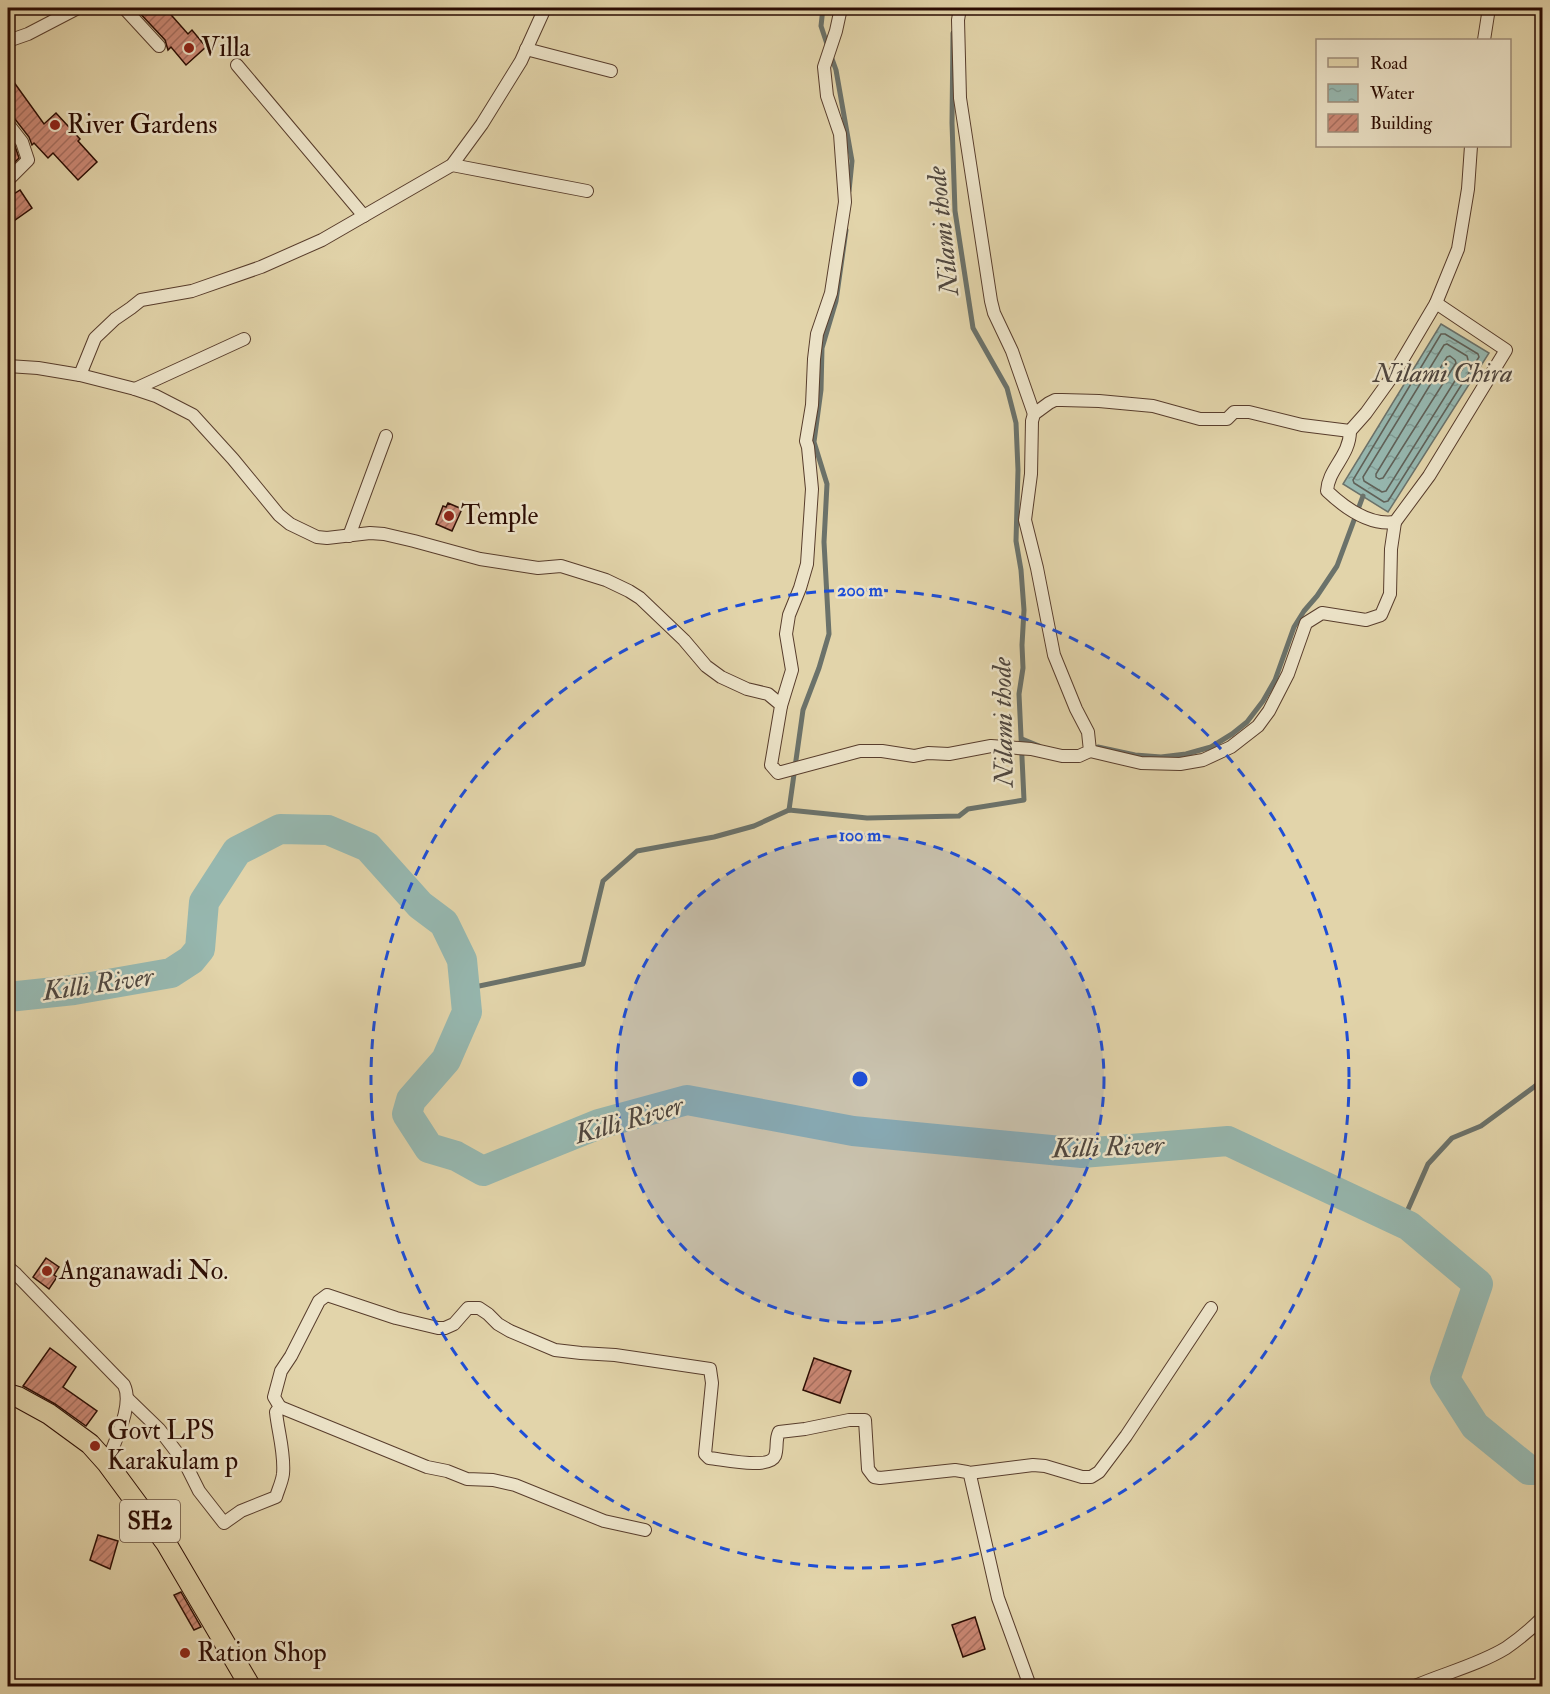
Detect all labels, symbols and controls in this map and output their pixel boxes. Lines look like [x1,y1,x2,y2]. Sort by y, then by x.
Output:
place label: Villa [201,32,251,64]
legend [1316,39,1511,147]
marker: Villa [182,41,196,55]
text: Road [1370,52,1408,75]
text: Water [1369,82,1414,105]
place label: River Gardens [67,109,218,141]
text: Building [1370,112,1433,135]
marker: River Gardens [48,118,62,132]
water label: Nilami thode [920,164,966,299]
water label: Nilami Chira [1371,357,1513,390]
place label: Temple [461,500,538,533]
marker: Temple [442,509,456,523]
text: 200 m [837,579,884,602]
water label: Nilami thode [985,656,1021,789]
text: 100 m [839,824,882,847]
water label: Killi River [39,960,157,1008]
centre of rings [850,1069,870,1089]
water label: Killi River [569,1088,689,1152]
water label: Killi River [1050,1128,1166,1166]
place label: Anganawadi No. [58,1255,228,1287]
marker: Anganawadi No. [40,1264,54,1278]
place label: Govt LPS Karakulam p [107,1415,238,1478]
marker: Govt LPS Karakulam p [88,1439,102,1453]
road number: SH2 [120,1500,180,1542]
place label: Ration Shop [197,1637,327,1670]
marker: Ration Shop [178,1646,192,1660]

